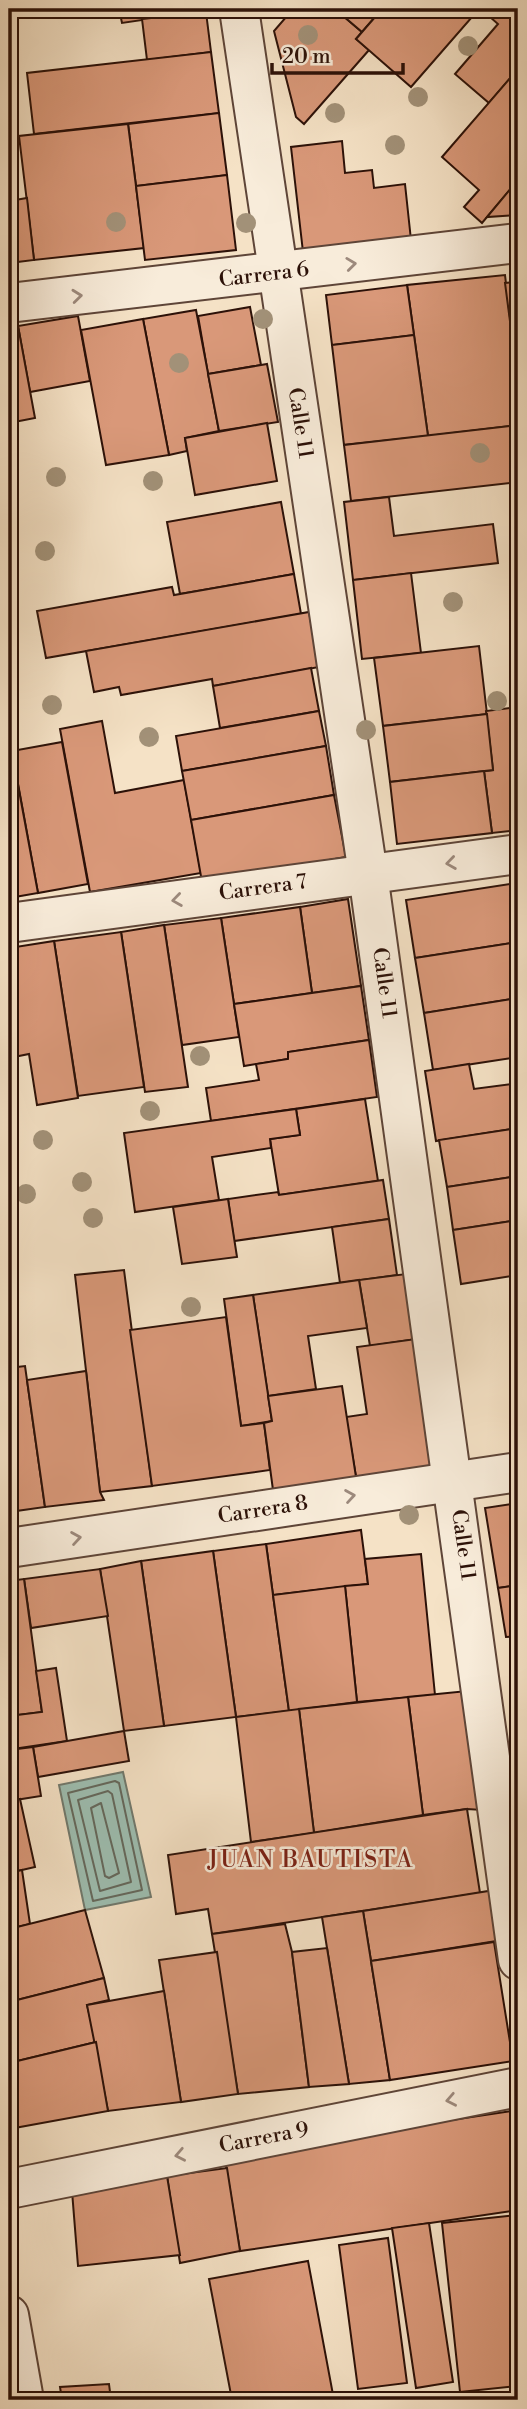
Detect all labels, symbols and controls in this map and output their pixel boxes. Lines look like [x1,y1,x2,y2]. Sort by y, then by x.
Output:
scale bar [272,32,403,76]
text: 20 m [282,44,331,70]
street label: Carrera 6 [217,257,311,293]
one-way arrow [345,257,357,272]
one-way arrow [71,288,82,303]
street label: Calle 11 [282,386,318,460]
one-way arrow [445,856,456,871]
street label: Carrera 7 [217,869,309,907]
one-way arrow [171,892,182,907]
street label: Calle 11 [366,946,402,1020]
one-way arrow [344,1489,355,1504]
street label: Carrera 8 [216,1490,310,1530]
street label: Calle 11 [445,1508,481,1582]
one-way arrow [70,1531,82,1546]
district label: JUAN BAUTISTA [207,1846,414,1874]
one-way arrow [445,2092,457,2107]
street label: Carrera 9 [217,2117,311,2159]
one-way arrow [174,2146,186,2161]

